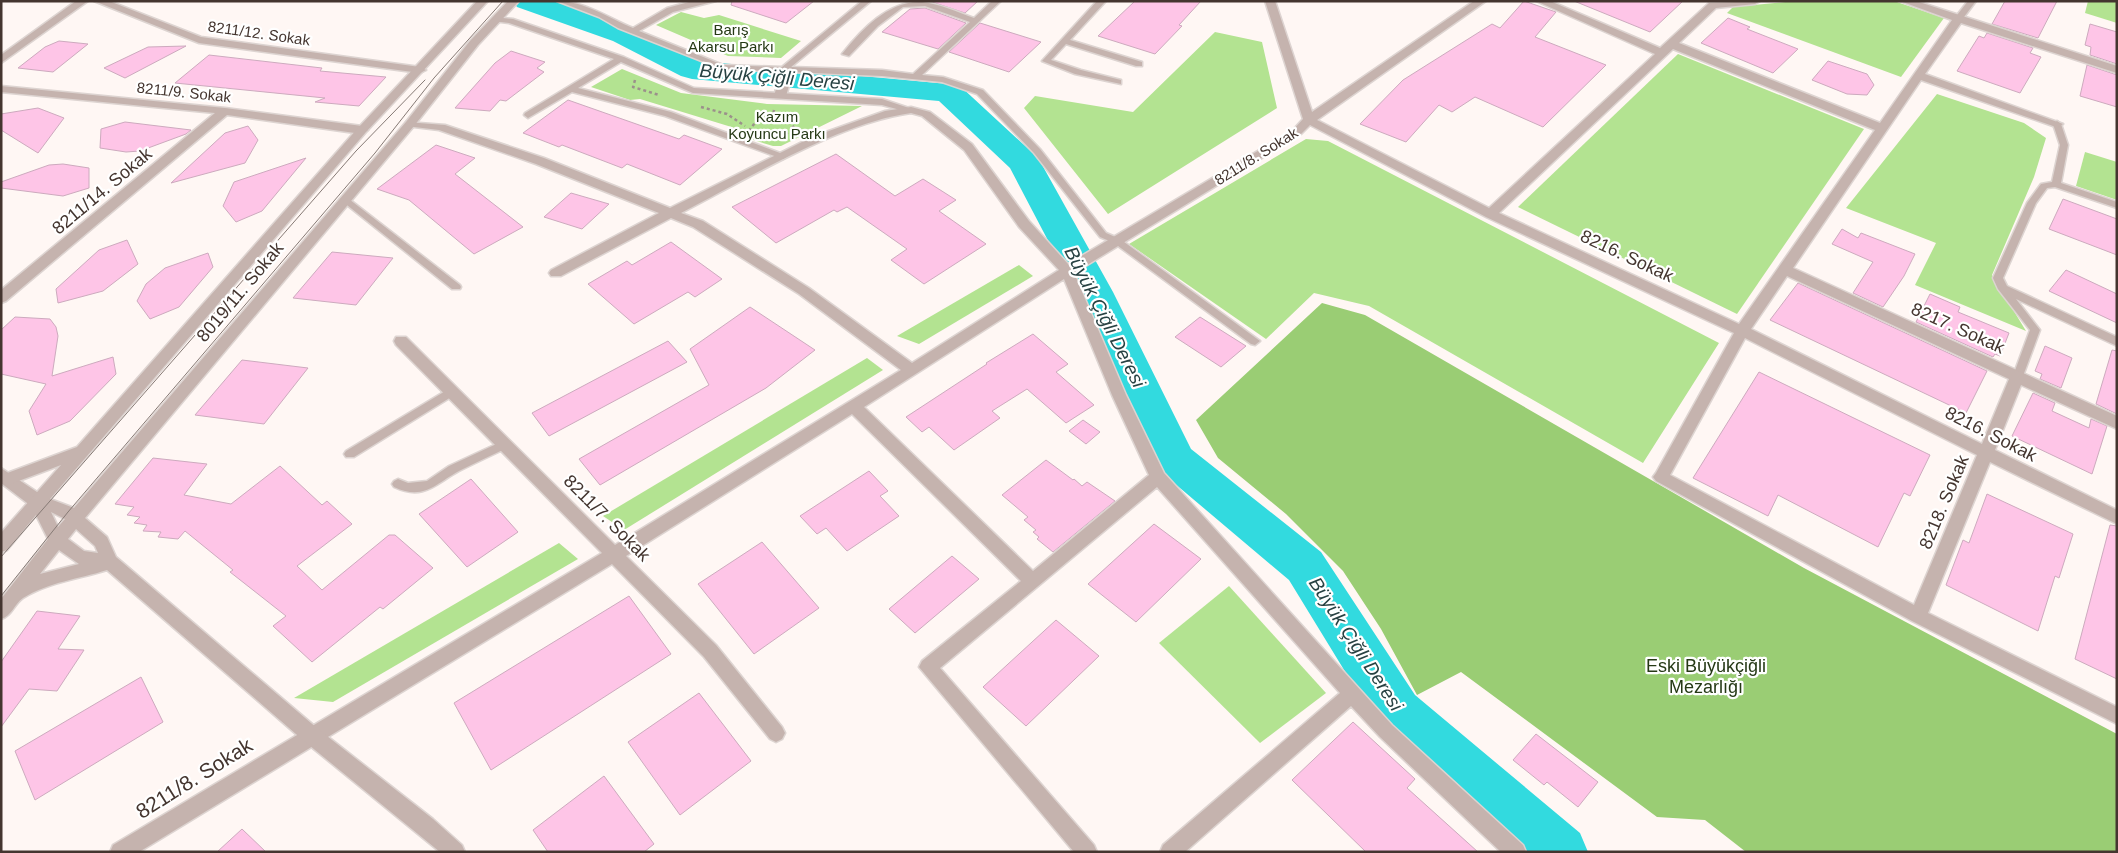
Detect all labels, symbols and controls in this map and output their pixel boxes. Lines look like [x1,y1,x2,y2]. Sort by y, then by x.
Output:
street label: 8211/12. Sokak [207,17,312,49]
park label: Barış Akarsu Parkı [688,21,774,55]
water label: Büyük Çiğli Deresi [699,60,856,94]
street label: 8211/9. Sokak [136,79,233,105]
park label: Kazım Koyuncu Parkı [728,108,826,142]
street label: 8211/8. Sokak [1211,123,1301,188]
street label: 8211/14. Sokak [48,143,157,238]
street label: 8216. Sokak [1577,226,1677,287]
street label: 8019/11. Sokak [193,237,288,346]
water label: Büyük Çiğli Deresi [1060,243,1150,392]
street label: 8217. Sokak [1908,299,2009,358]
street label: 8216. Sokak [1942,402,2041,466]
street label: 8218. Sokak [1915,451,1973,552]
street label: 8211/7. Sokak [560,471,655,566]
water label: Büyük Çiğli Deresi [1305,573,1407,715]
park label: Eski Büyükçiğli Mezarlığı [1646,656,1766,697]
street label: 8211/8. Sokak [132,733,257,823]

